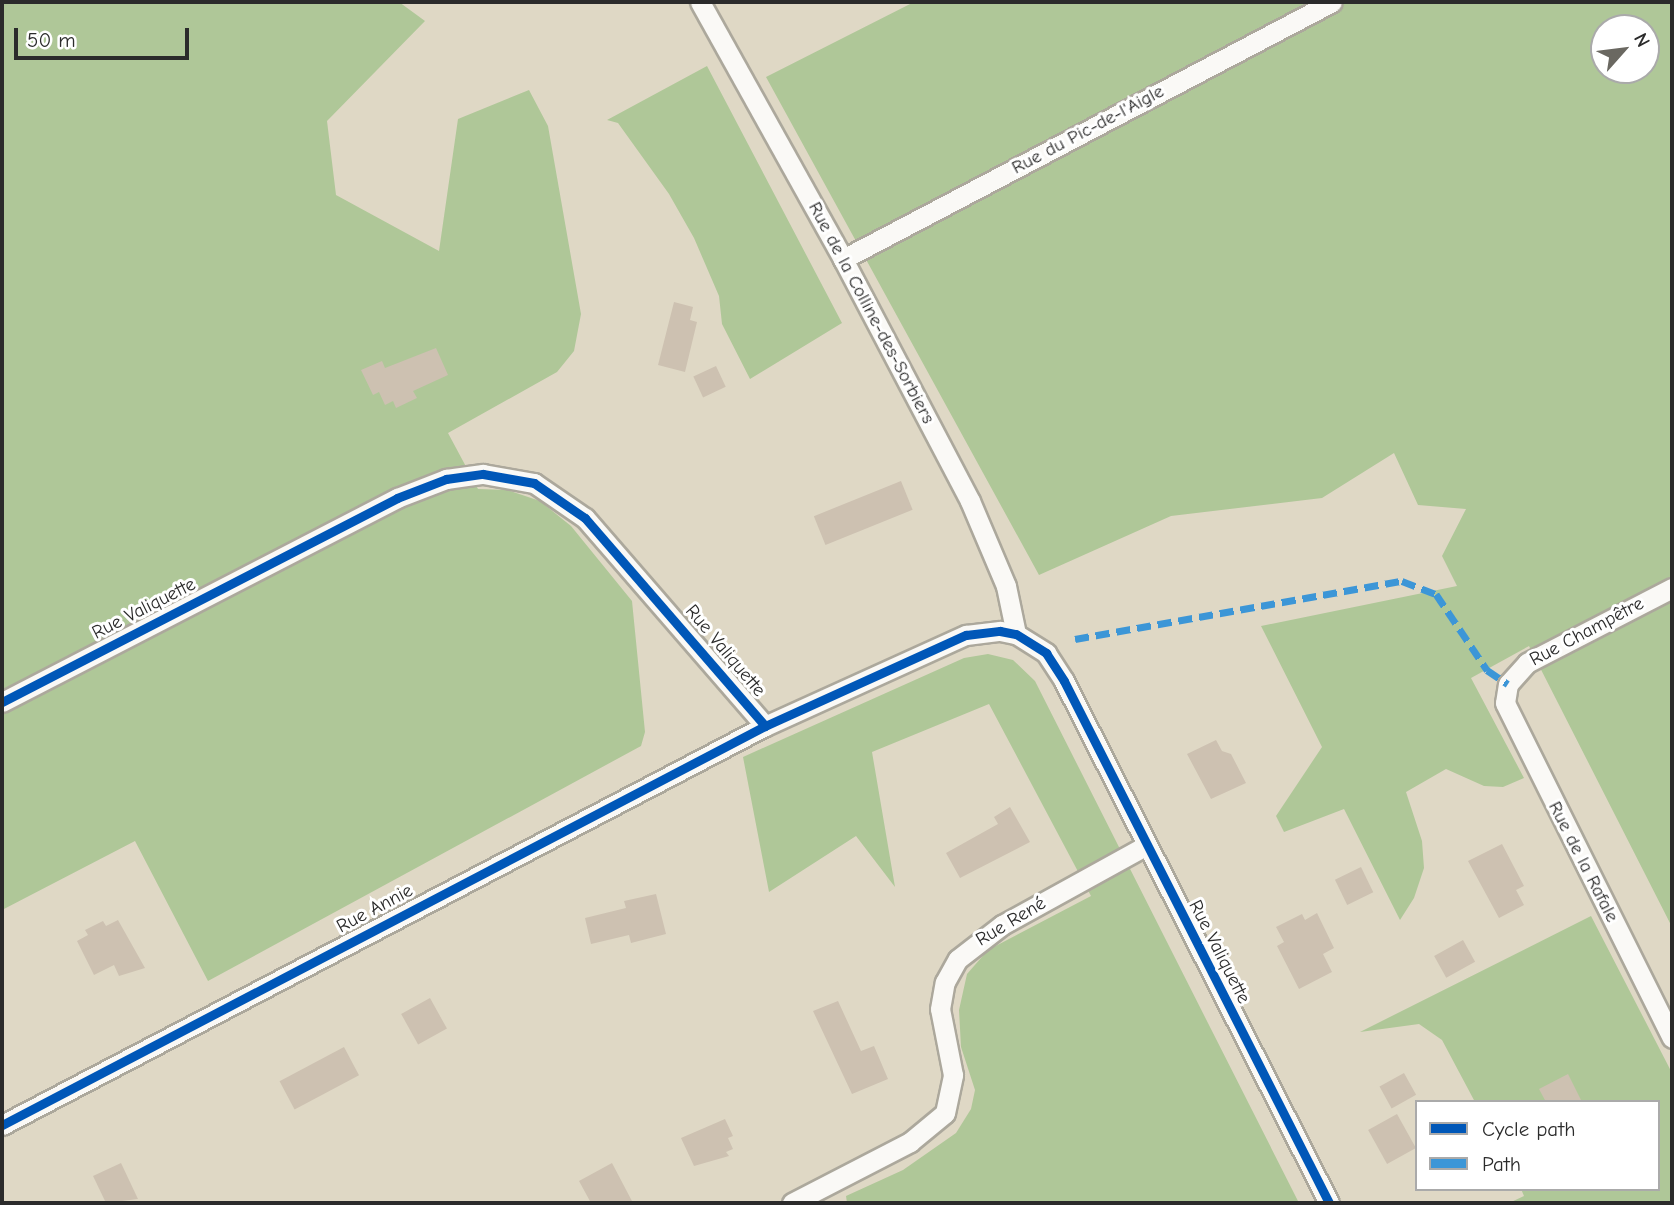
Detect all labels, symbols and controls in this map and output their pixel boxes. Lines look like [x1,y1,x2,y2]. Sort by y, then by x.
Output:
scale bar [18,14,192,58]
north arrow [1590,14,1660,84]
text: 50 m [27,28,76,52]
text: N [1629,29,1654,51]
street label: Rue du Pic-de-l'Aigle [1008,80,1168,180]
street label: Rue de la Colline-des-Sorbiers [803,198,939,428]
street label: Rue Valiquette [88,573,200,645]
street label: Rue Champêtre [1526,592,1648,672]
street label: Rue Valiquette [680,600,770,702]
street label: Rue de la Rafale [1543,798,1623,926]
street label: Rue Annie [333,880,417,938]
street label: Rue René [972,892,1050,952]
street label: Rue Valiquette [1183,896,1255,1008]
legend [1415,1100,1660,1191]
text: Cycle path [1482,1117,1575,1141]
text: Path [1482,1152,1521,1176]

